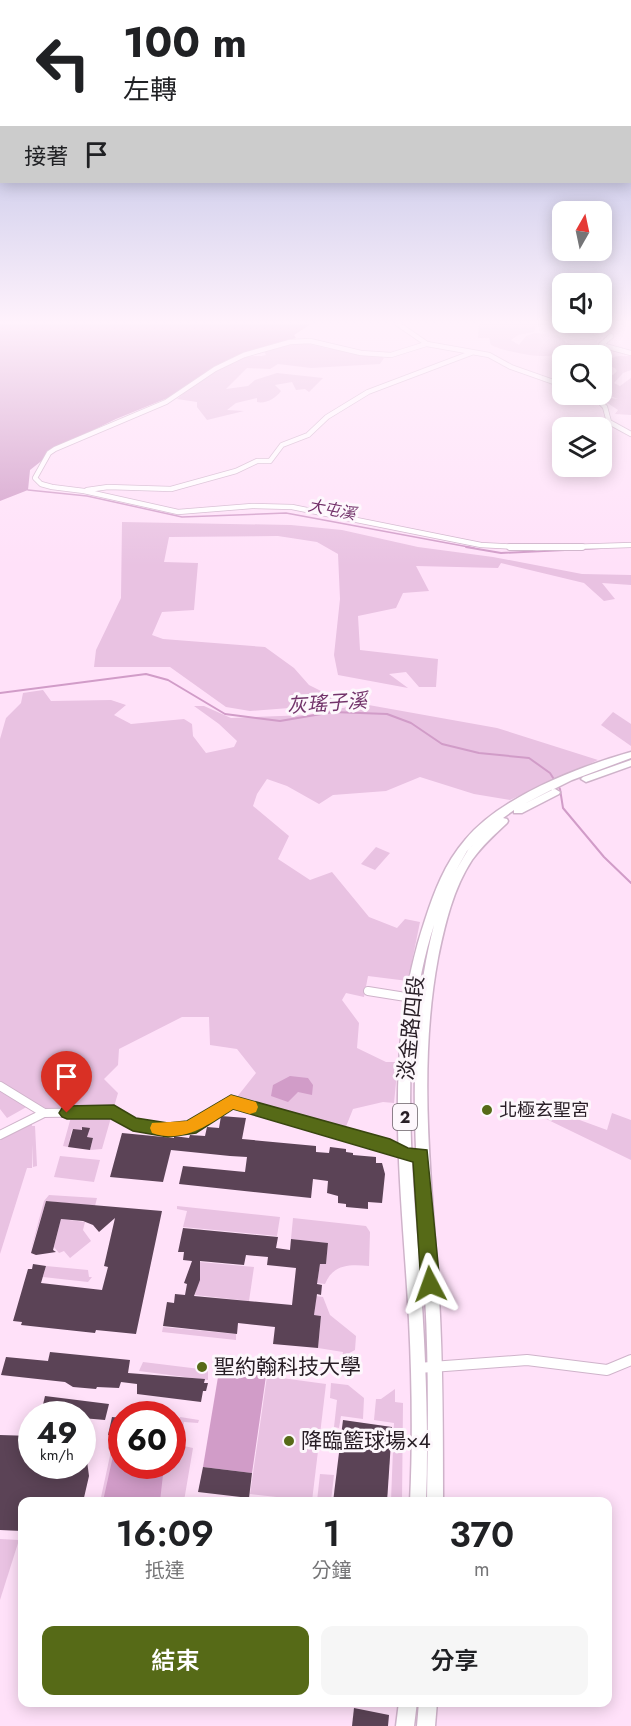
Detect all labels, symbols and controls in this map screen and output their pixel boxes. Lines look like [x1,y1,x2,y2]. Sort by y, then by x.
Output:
text: 100 m [123,12,247,73]
icon: left [24,24,102,102]
text: 左轉 [123,70,177,109]
icon: arrive [80,138,113,171]
text: 接著 [24,140,68,172]
north arrow [552,201,612,261]
map controls [552,201,612,477]
button: sound [552,273,612,333]
button: search [552,345,612,405]
button: layers [552,417,612,477]
water label: 大屯溪 [306,494,360,526]
water label: 灰瑤子溪 [286,686,371,721]
street label: 淡金路四段 [391,974,431,1082]
pin [41,1051,92,1113]
icon: arrive [50,1060,83,1093]
place label: 北極玄聖宮 [499,1097,589,1123]
marker: 北極玄聖宮 [480,1103,494,1117]
road number: 2 [393,1104,417,1130]
position arrow [398,1252,462,1316]
place label: 聖約翰科技大學 [214,1352,361,1382]
marker: 聖約翰科技大學 [195,1360,209,1374]
speed limit sign: 60 [108,1401,186,1479]
text: 49 [36,1411,78,1454]
place label: 降臨籃球場×4 [301,1426,431,1456]
marker: 降臨籃球場×4 [282,1434,296,1448]
text: km/h [40,1444,74,1466]
text: 16:09 [116,1507,214,1559]
text: 1 [323,1507,340,1559]
text: 370 [449,1508,514,1560]
text: m [474,1555,490,1584]
text: 抵達 [145,1556,185,1585]
text: 分鐘 [312,1556,352,1585]
button: 結束 [42,1626,309,1695]
button: 分享 [321,1626,588,1695]

